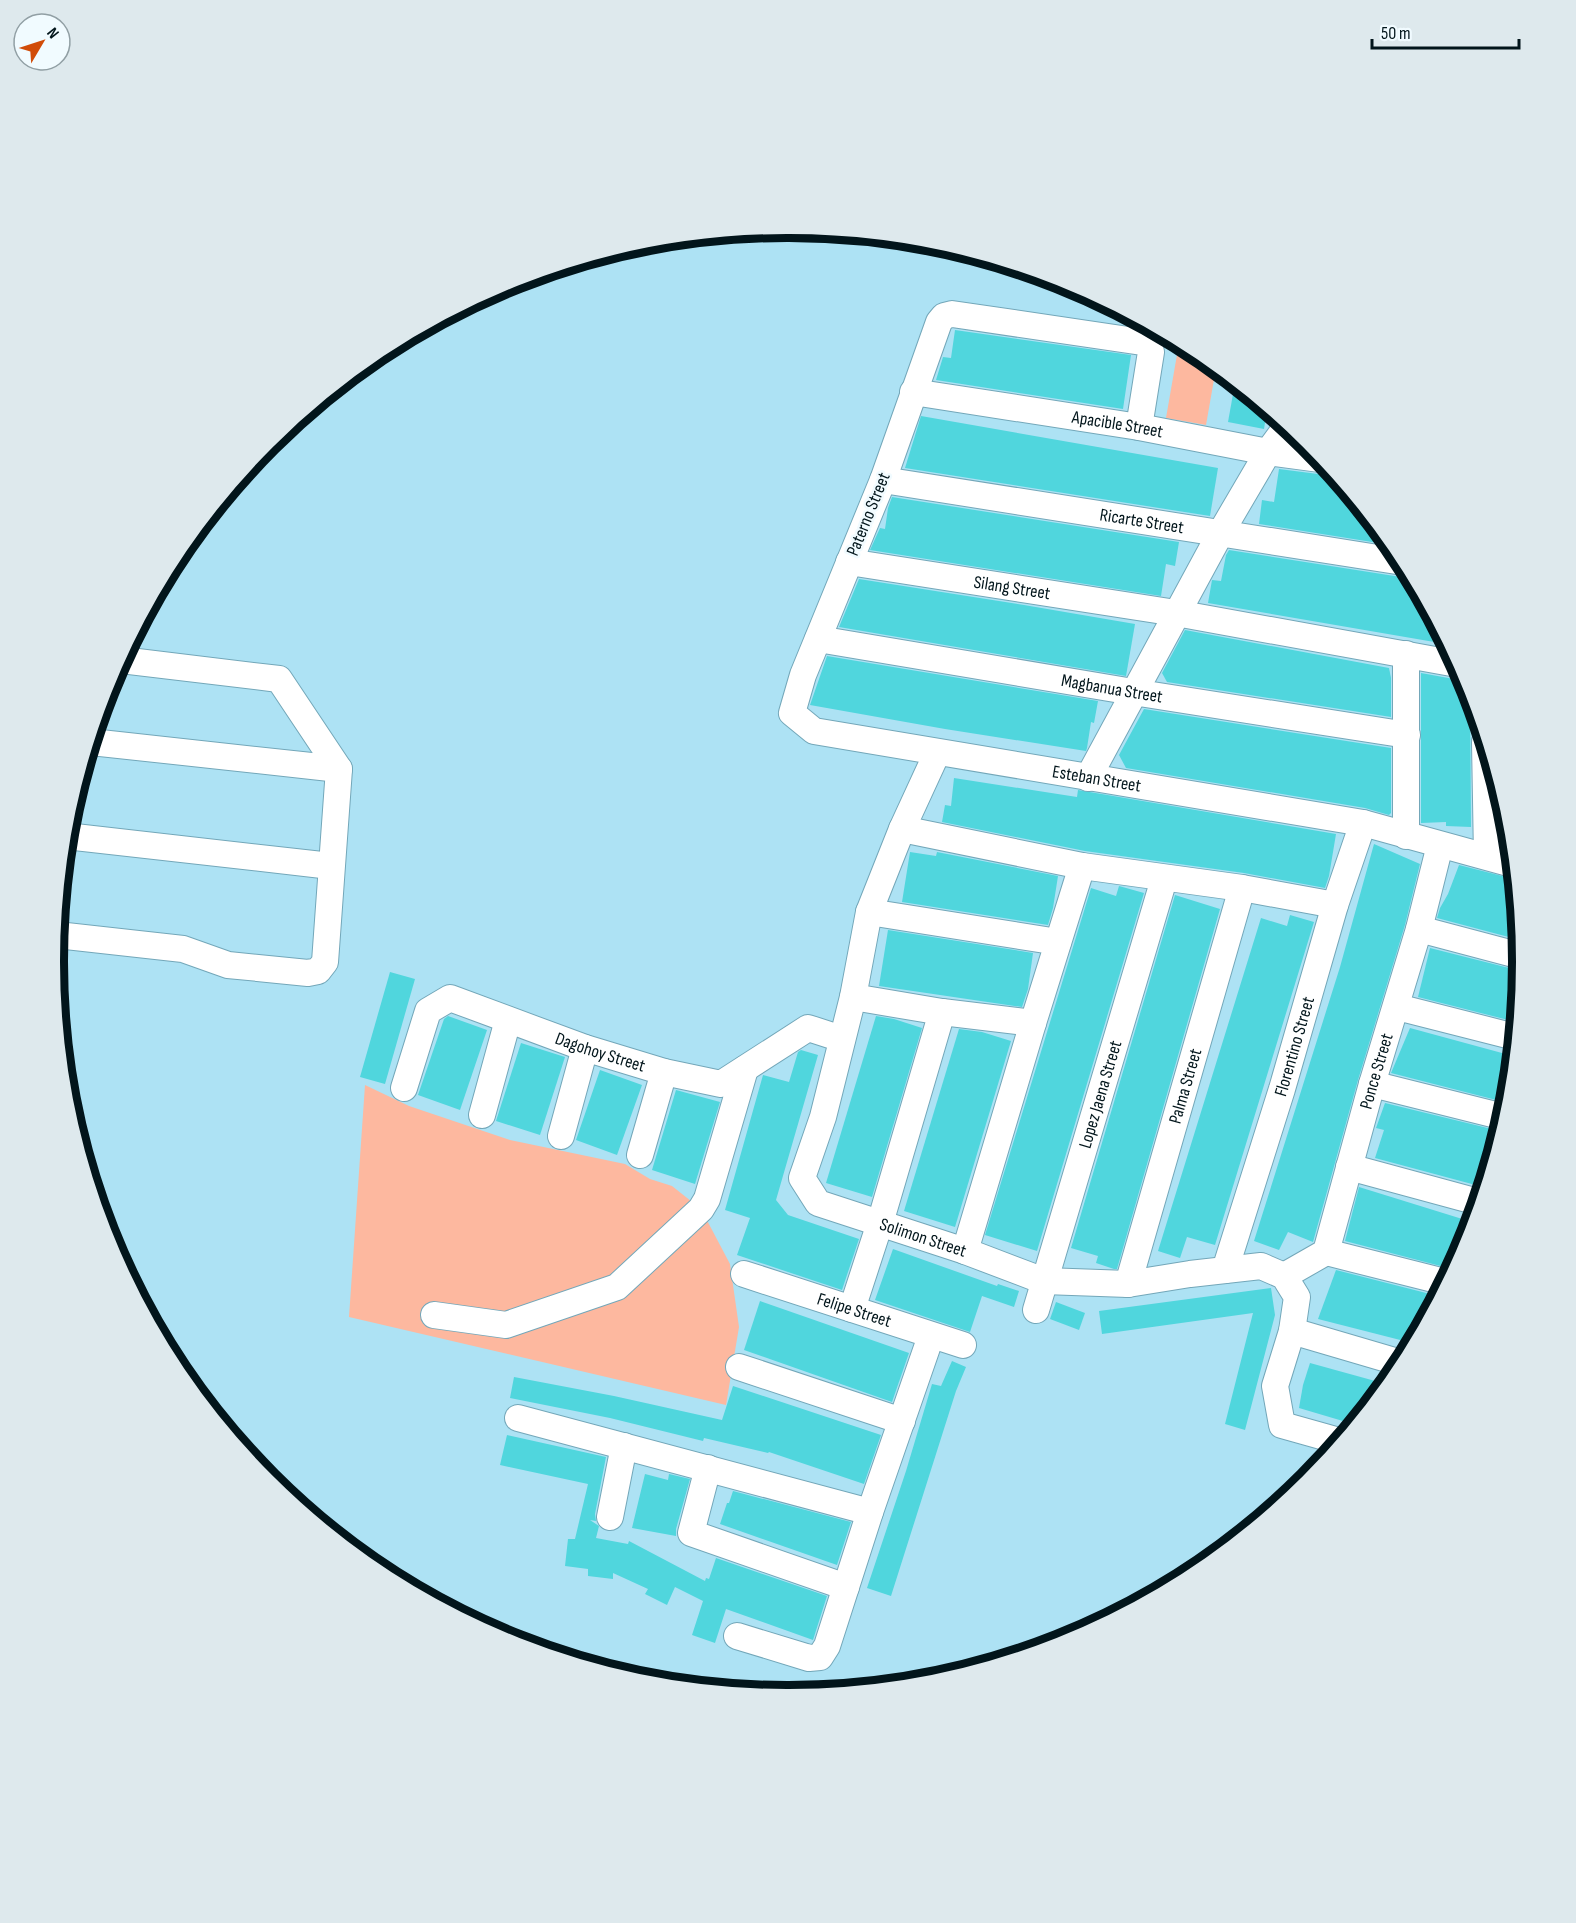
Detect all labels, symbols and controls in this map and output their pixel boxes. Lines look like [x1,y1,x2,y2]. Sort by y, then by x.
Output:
north arrow [12,12,72,72]
scale bar [1372,12,1519,50]
text: 50 m [1381,23,1411,44]
text: N [42,24,63,43]
street label: Apacible Street [1069,407,1165,443]
street label: Paterno Street [842,469,895,559]
street label: Ricarte Street [1098,504,1186,538]
street label: Silang Street [972,572,1052,604]
street label: Magbanua Street [1060,670,1164,708]
street label: Esteban Street [1051,761,1143,797]
street label: Florentino Street [1270,994,1319,1099]
street label: Dagohoy Street [552,1028,648,1077]
street label: Ponce Street [1356,1030,1398,1112]
street label: Lopez Jaena Street [1075,1038,1127,1151]
street label: Palma Street [1165,1046,1206,1126]
street label: Solimon Street [877,1214,970,1262]
street label: Felipe Street [815,1288,894,1332]

